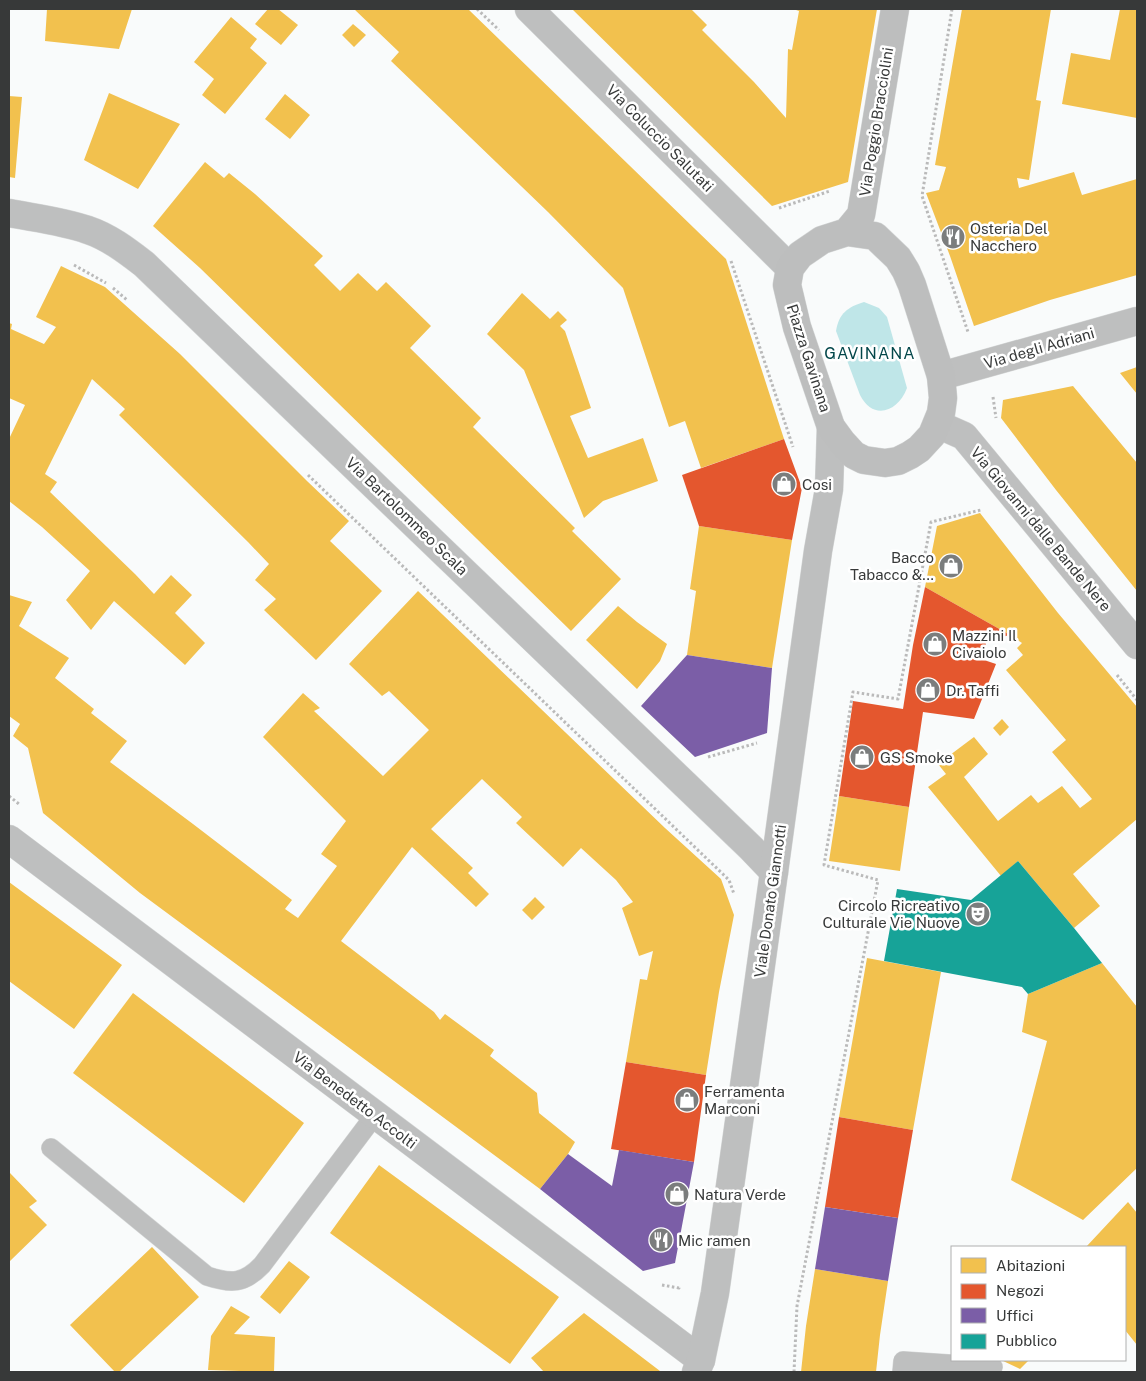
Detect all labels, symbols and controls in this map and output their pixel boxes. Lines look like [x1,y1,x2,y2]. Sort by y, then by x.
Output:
street label: Via Poggio Bracciolini [856,46,896,198]
street label: Via Coluccio Salutati [603,81,717,195]
place label: Osteria Del Nacchero [970,220,1047,254]
restaurant icon: Osteria Del Nacchero [940,224,966,250]
street label: Piazza Gavinana [784,302,834,414]
street label: Via degli Adriani [982,324,1096,372]
district label: GAVINANA [824,344,916,363]
street label: Via Giovanni dalle Bande Nere [967,444,1115,614]
street label: Via Bartolommeo Scala [343,454,471,578]
shop icon: Cosi [771,471,797,497]
place label: Cosi [802,476,832,493]
place label: Bacco Tabacco &... [850,549,934,583]
shop icon: Bacco Tabacco &... [938,553,964,579]
place label: Mazzini Il Civaiolo [952,627,1017,661]
shop icon: Mazzini Il Civaiolo [922,631,948,657]
shop icon: Dr. Taffi [915,677,941,703]
place label: Dr. Taffi [946,682,999,699]
shop icon: GS Smoke [849,744,875,770]
place label: GS Smoke [880,749,953,766]
street label: Viale Donato Giannotti [751,823,789,979]
place label: Circolo Ricreativo Culturale Vie Nuove [822,897,960,931]
theatre icon: Circolo Ricreativo Culturale Vie Nuove [965,901,991,927]
street label: Via Benedetto Accolti [290,1048,420,1152]
place label: Ferramenta Marconi [704,1083,785,1117]
shop icon: Ferramenta Marconi [674,1087,700,1113]
shop icon: Natura Verde [664,1181,690,1207]
place label: Natura Verde [694,1186,786,1203]
restaurant icon: Mic ramen [648,1227,674,1253]
place label: Mic ramen [678,1232,751,1249]
legend [951,1246,1126,1361]
text: Abitazioni [996,1257,1065,1274]
text: Negozi [996,1282,1044,1299]
text: Uffici [996,1307,1033,1324]
text: Pubblico [996,1332,1057,1349]

